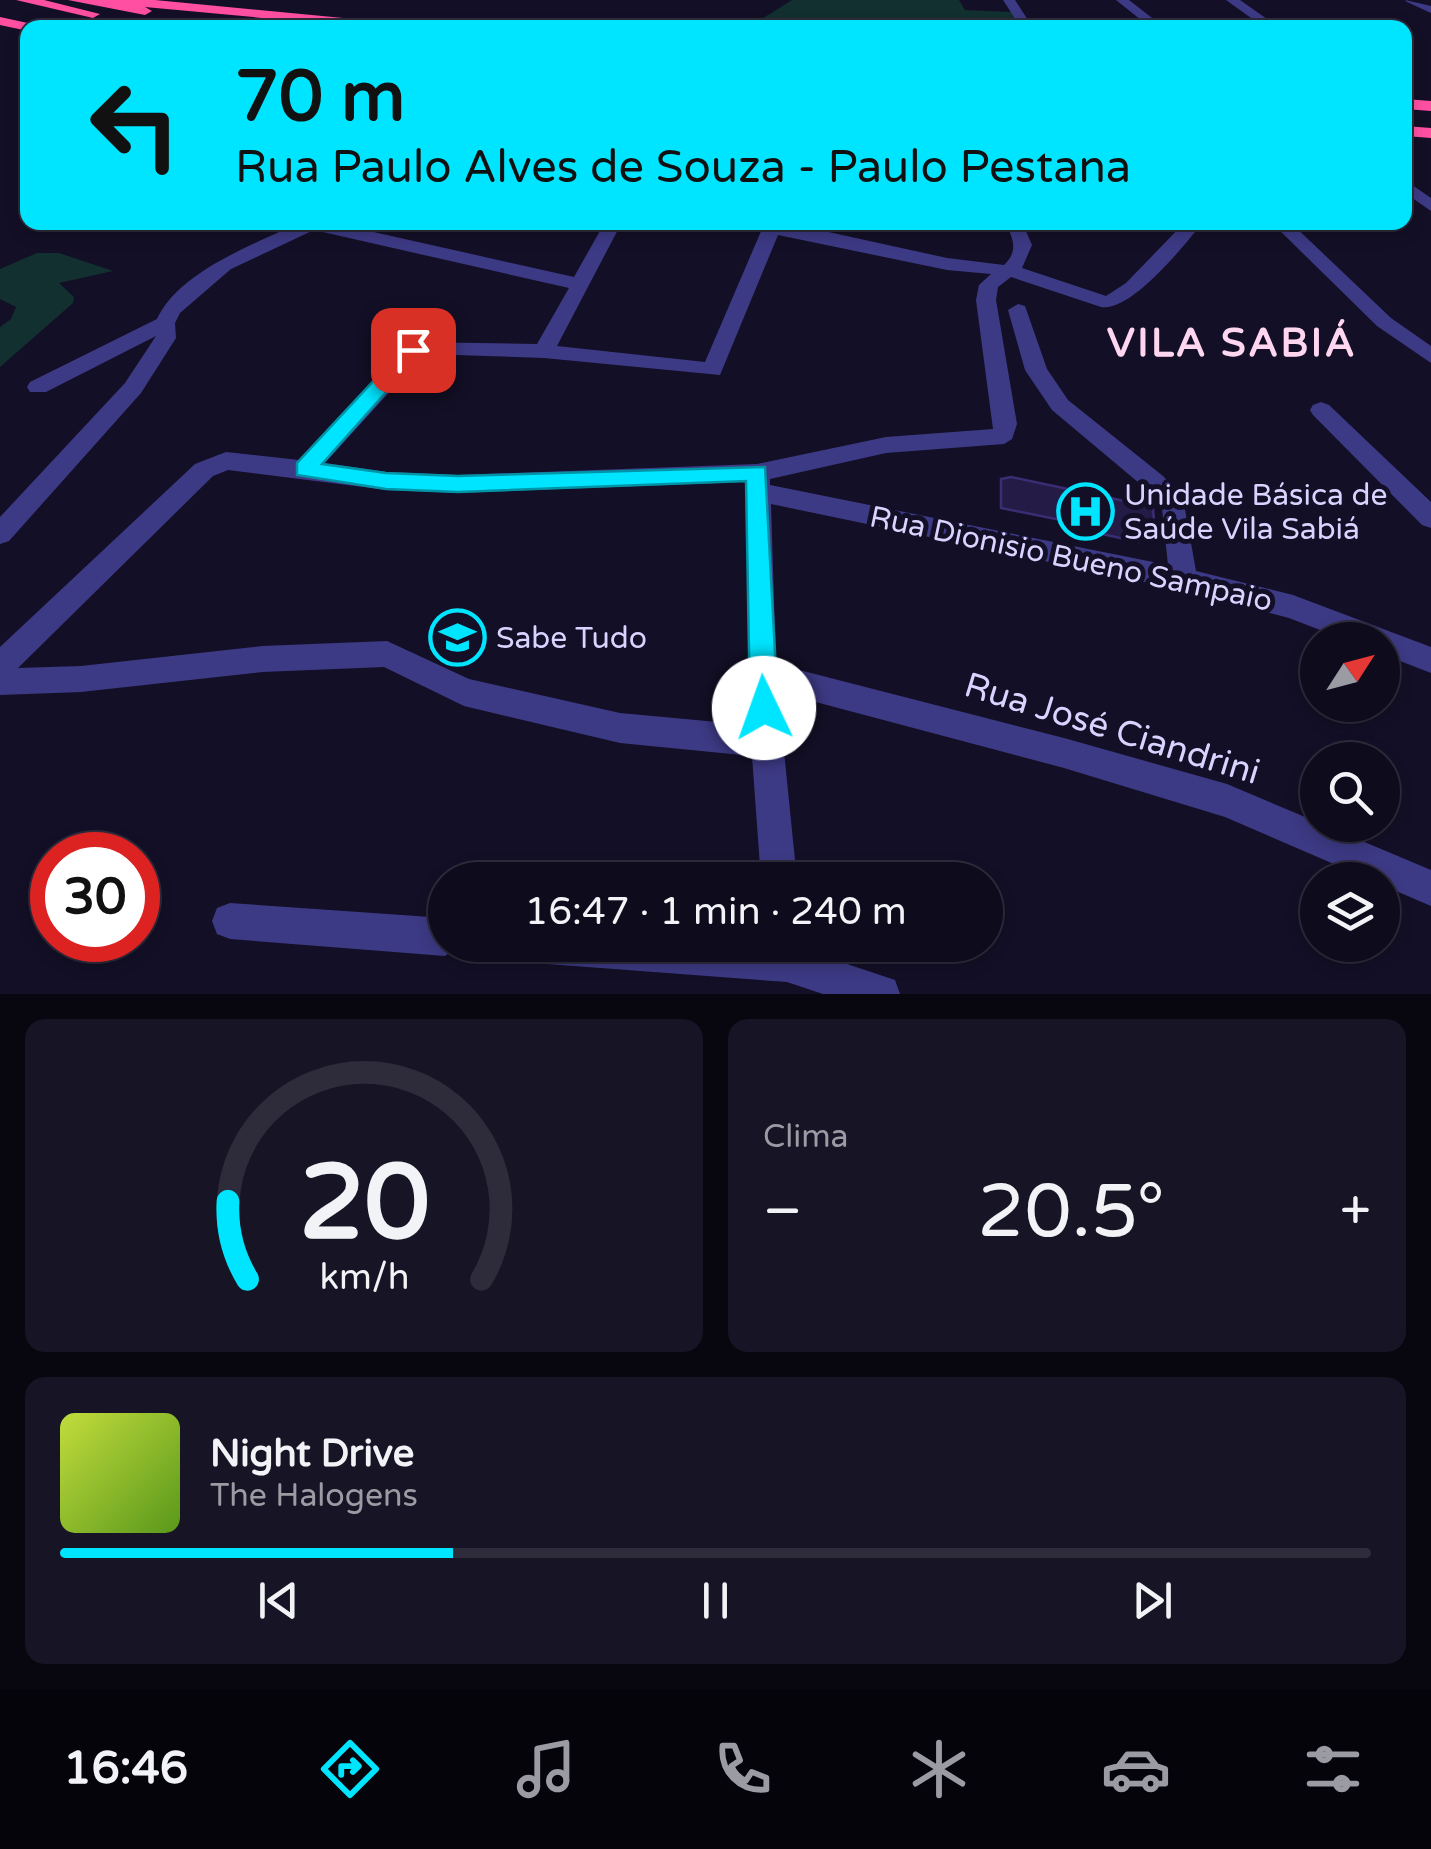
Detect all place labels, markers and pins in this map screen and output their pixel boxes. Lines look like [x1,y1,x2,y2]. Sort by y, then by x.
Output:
pin [371,308,456,393]
place label: Unidade Básica de Saúde Vila Sabiá [1124,477,1388,548]
hospital icon: Unidade Básica de Saúde Vila Sabiá [1055,482,1115,542]
school or university icon: Sabe Tudo [427,608,487,668]
place label: Sabe Tudo [496,620,647,657]

